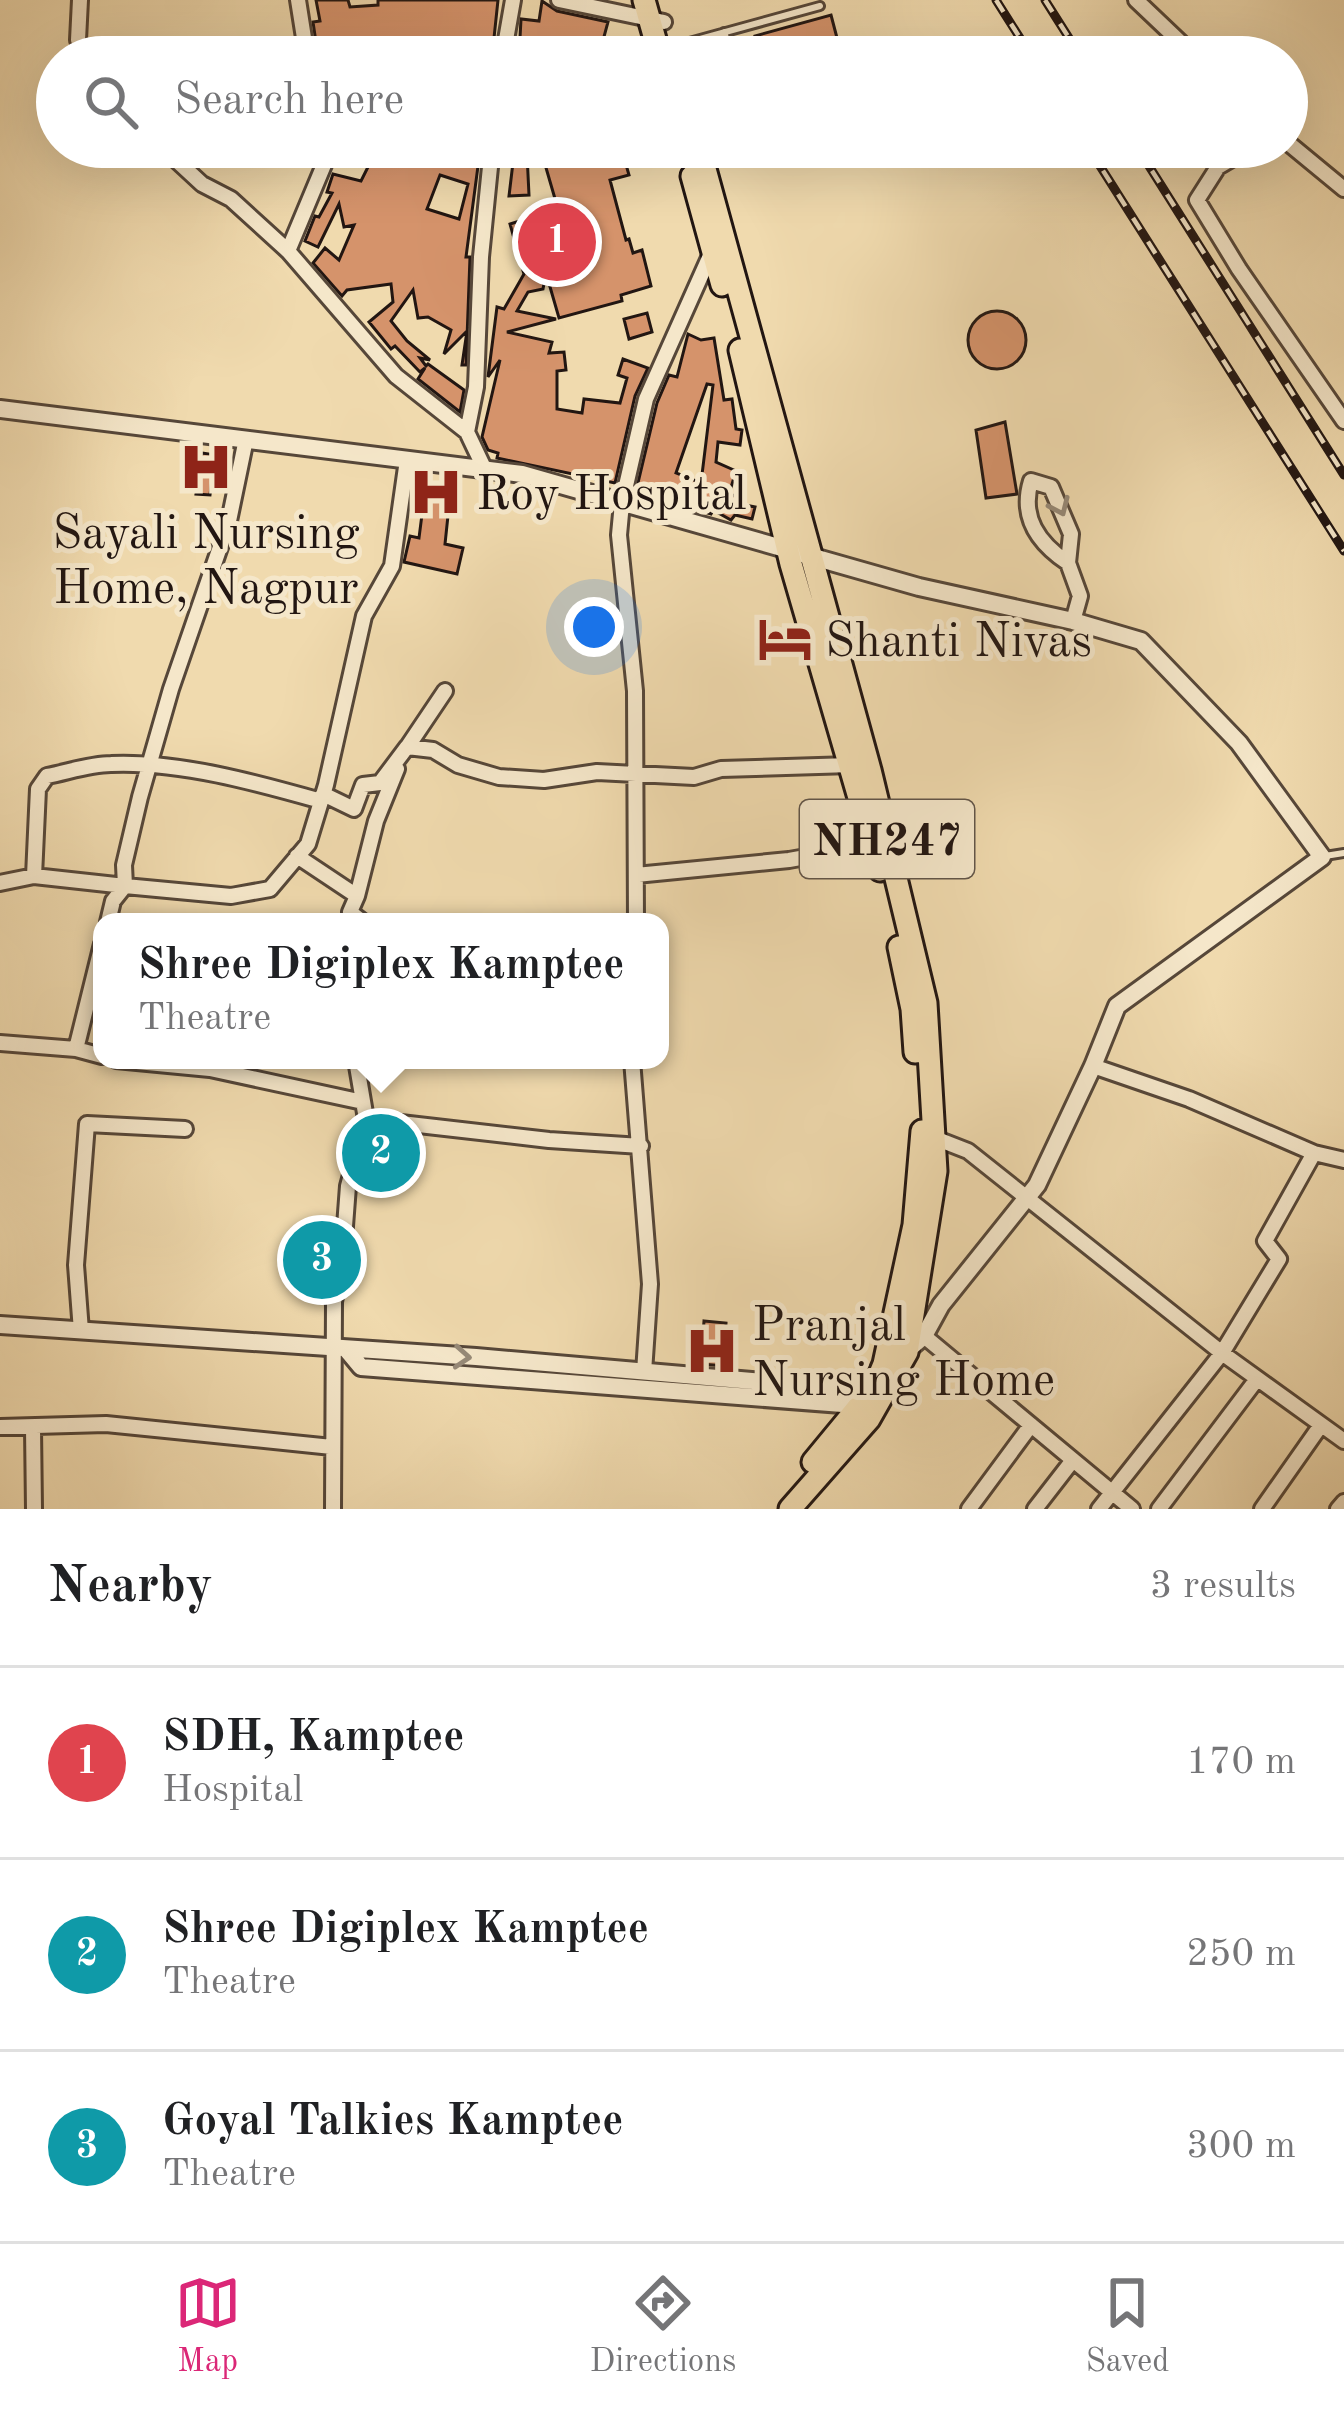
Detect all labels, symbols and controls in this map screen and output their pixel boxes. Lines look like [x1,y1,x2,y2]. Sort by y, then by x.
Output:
search box [36,36,1308,168]
icon: search [78,69,144,135]
text: Search here [174,79,404,124]
pin: 1 [518,197,596,287]
hospital icon: Sayali Nursing Home, Nagpur [177,438,235,496]
hospital icon: Roy Hospital [407,463,465,521]
place label: Roy Hospital [476,472,747,520]
one-way arrow [1046,495,1070,516]
place label: Sayali Nursing Home, Nagpur [52,511,360,614]
your location [564,597,624,657]
hotel icon: Shanti Nivas [756,610,814,668]
place label: Shanti Nivas [825,619,1092,667]
road number: NH247 [800,800,974,878]
popup [93,913,669,1069]
text: Shree Digiplex Kamptee [137,944,625,989]
text: Theatre [137,999,271,1038]
pin: 2 [342,1108,420,1198]
pin: 3 [283,1215,361,1305]
place label: Pranjal Nursing Home [752,1303,1055,1406]
hospital icon: Pranjal Nursing Home [683,1322,741,1380]
one-way arrow [453,1343,472,1369]
text: Nearby [48,1562,213,1613]
text: 3 results [1150,1567,1296,1606]
text: SDH, Kamptee [162,1716,464,1761]
text: 1 [76,1743,98,1782]
text: 170 m [1186,1743,1296,1782]
text: Hospital [162,1771,303,1810]
text: Shree Digiplex Kamptee [162,1908,649,1953]
text: 2 [76,1935,98,1974]
text: 250 m [1186,1935,1296,1974]
text: Theatre [162,1963,296,2002]
text: Goyal Talkies Kamptee [162,2100,623,2145]
text: 3 [76,2127,98,2166]
text: 300 m [1186,2127,1296,2166]
text: Theatre [162,2155,296,2194]
tab: Map [175,2270,241,2383]
tab: Directions [590,2270,736,2383]
tab: Saved [1085,2270,1169,2383]

